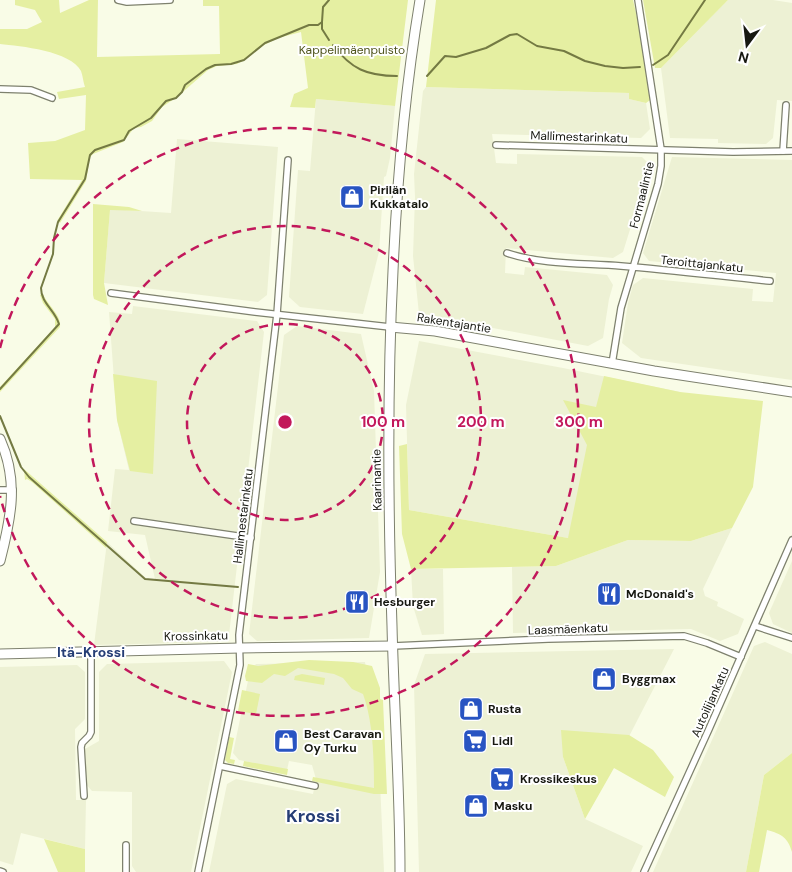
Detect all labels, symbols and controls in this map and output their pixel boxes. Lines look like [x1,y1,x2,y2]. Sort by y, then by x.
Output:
north arrow [722,20,772,70]
park label: Kappelimäenpuisto [299,42,405,58]
text: N [736,48,751,68]
street label: Mallimestarinkatu [530,127,628,147]
street label: Formaalintie [626,160,658,230]
place label: Pirilän Kukkatalo [370,182,429,212]
shop icon: Pirilän Kukkatalo [339,184,365,210]
street label: Teroittajankatu [660,252,744,276]
street label: Rakentajantie [416,309,492,337]
text: 100 m [361,412,405,432]
text: 200 m [457,412,505,432]
text: 300 m [555,412,603,432]
centre of rings [276,413,294,431]
street label: Kaarinantie [368,449,386,511]
street label: Hallimestarinkatu [229,467,257,564]
restaurant icon: McDonald's [596,581,622,607]
place label: McDonald's [626,586,694,602]
restaurant icon: Hesburger [344,589,370,615]
place label: Hesburger [374,594,435,610]
street label: Laasmäenkatu [528,620,609,638]
street label: Krossinkatu [164,627,228,645]
district label: Itä-Krossi [57,643,125,661]
street label: Autoilijankatu [687,664,733,740]
shop icon: Byggmax [591,666,617,692]
place label: Byggmax [622,671,676,687]
shop icon: Rusta [458,696,484,722]
place label: Rusta [488,701,521,717]
place label: Best Caravan Oy Turku [304,726,382,756]
shop icon: Best Caravan Oy Turku [273,728,299,754]
supermarket icon: Lidl [462,728,488,754]
place label: Lidl [492,733,513,749]
supermarket icon: Krossikeskus [489,766,515,792]
place label: Krossikeskus [520,771,597,787]
shop icon: Masku [463,793,489,819]
place label: Masku [494,798,532,814]
district label: Krossi [286,804,340,828]

